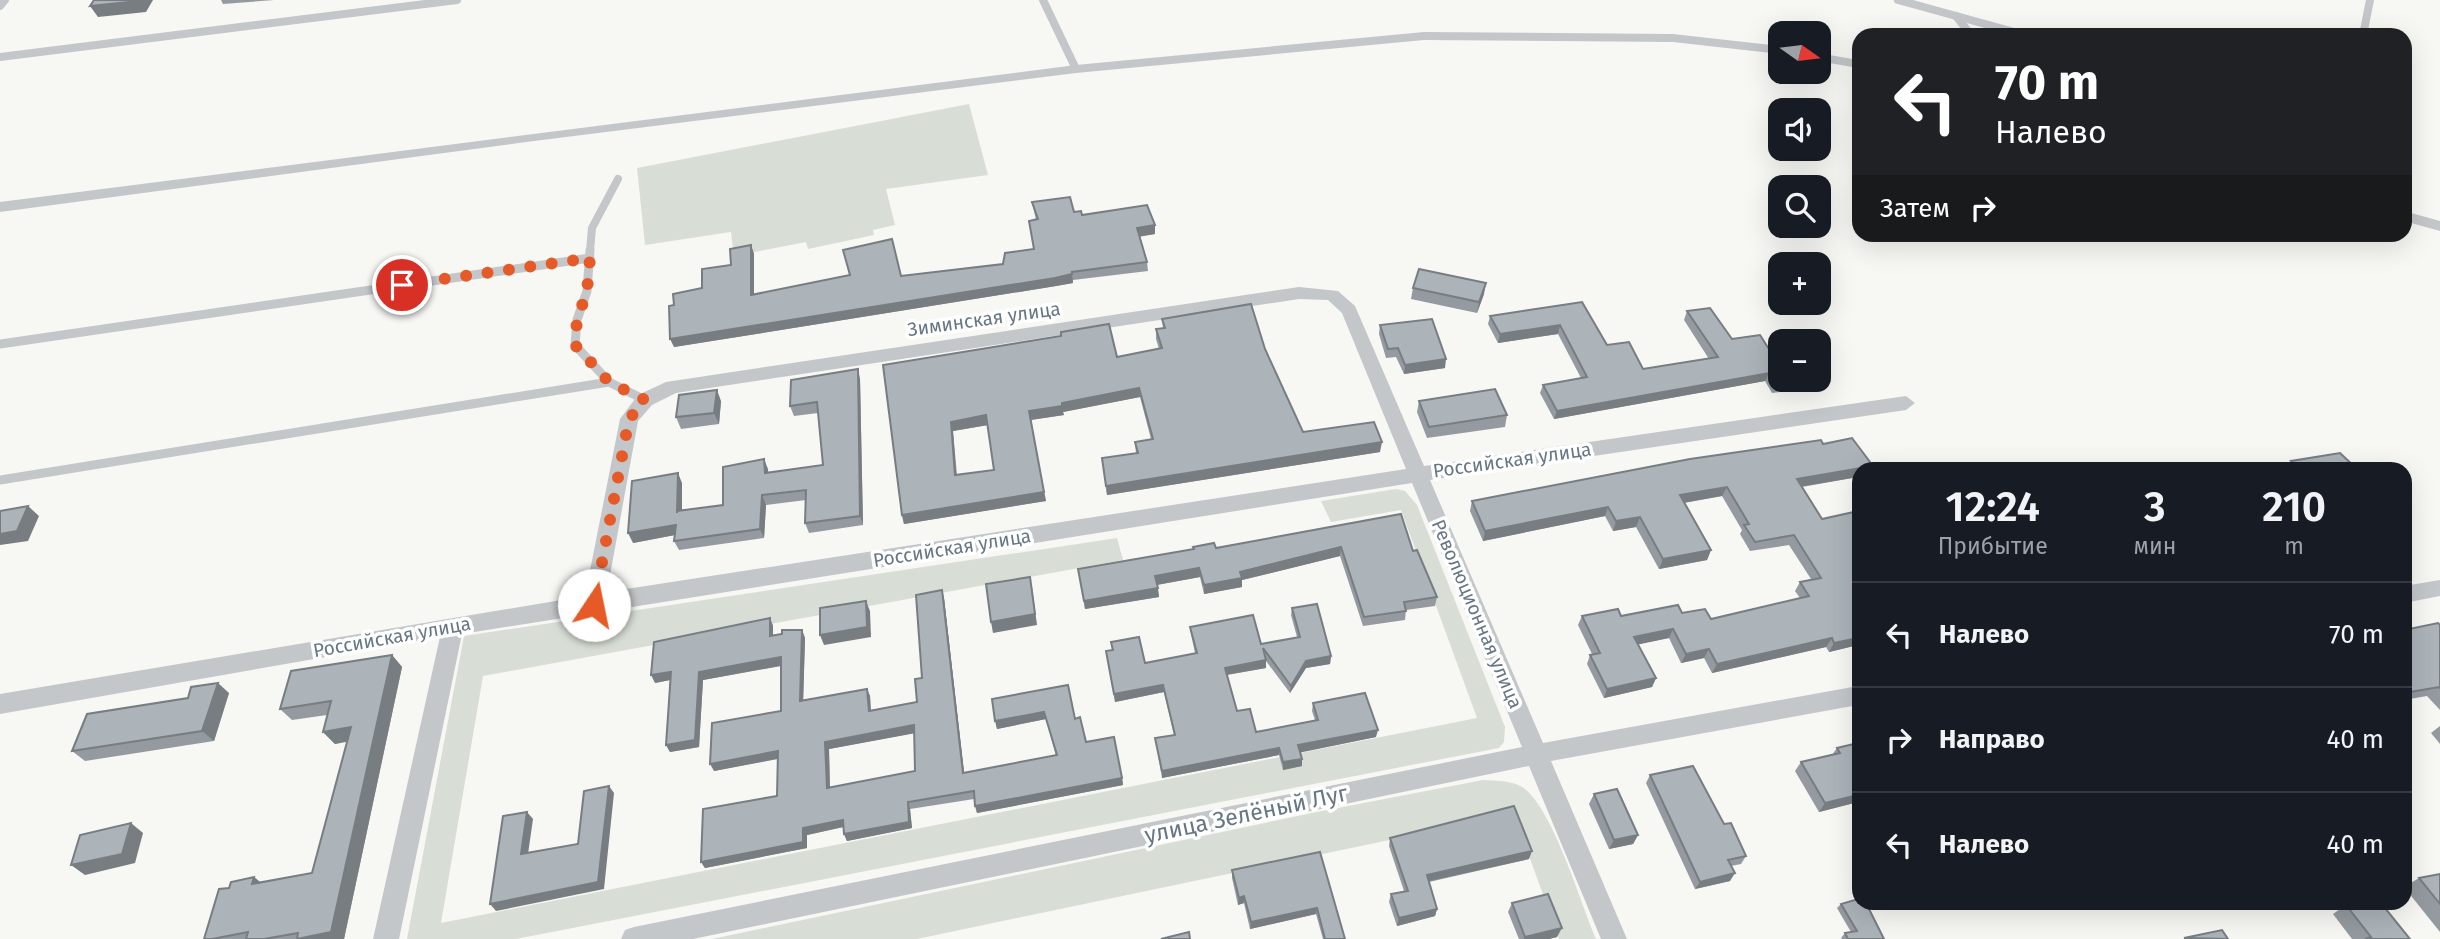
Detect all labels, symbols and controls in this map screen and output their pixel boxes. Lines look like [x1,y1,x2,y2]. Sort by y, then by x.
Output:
north arrow [1768,21,1830,84]
map controls [1768,21,1831,392]
text: 70 m [1995,53,2099,112]
icon: left [1880,56,1971,147]
button: sound [1768,98,1831,161]
text: Налево [1995,113,2107,151]
button: search [1768,175,1831,238]
icon: right [1964,189,2002,227]
text: Затем [1880,193,1950,224]
button: + [1768,252,1831,315]
pin [372,255,432,315]
icon: arrive [383,266,421,304]
street label: Зиминская улица [906,297,1062,341]
button: − [1768,329,1831,392]
street label: Российская улица [1431,438,1593,482]
text: 12:24 [1946,482,2040,532]
text: 3 [2144,482,2166,532]
text: 210 [2262,482,2326,532]
street label: Революционная улица [1427,516,1527,712]
street label: Российская улица [871,524,1033,572]
text: Прибытие [1938,532,2048,560]
text: мин [2134,532,2176,560]
text: m [2284,532,2304,560]
position arrow [557,568,631,642]
street label: Российская улица [311,612,473,662]
icon: left [1880,616,1918,654]
text: Налево [1939,619,2029,650]
text: 70 m [2329,619,2384,650]
icon: right [1880,721,1918,759]
text: Направо [1939,724,2045,755]
text: 40 m [2326,724,2384,755]
street label: улица Зелёный Луг [1142,779,1350,849]
icon: left [1880,826,1918,864]
text: Налево [1939,829,2029,860]
text: 40 m [2326,829,2384,860]

